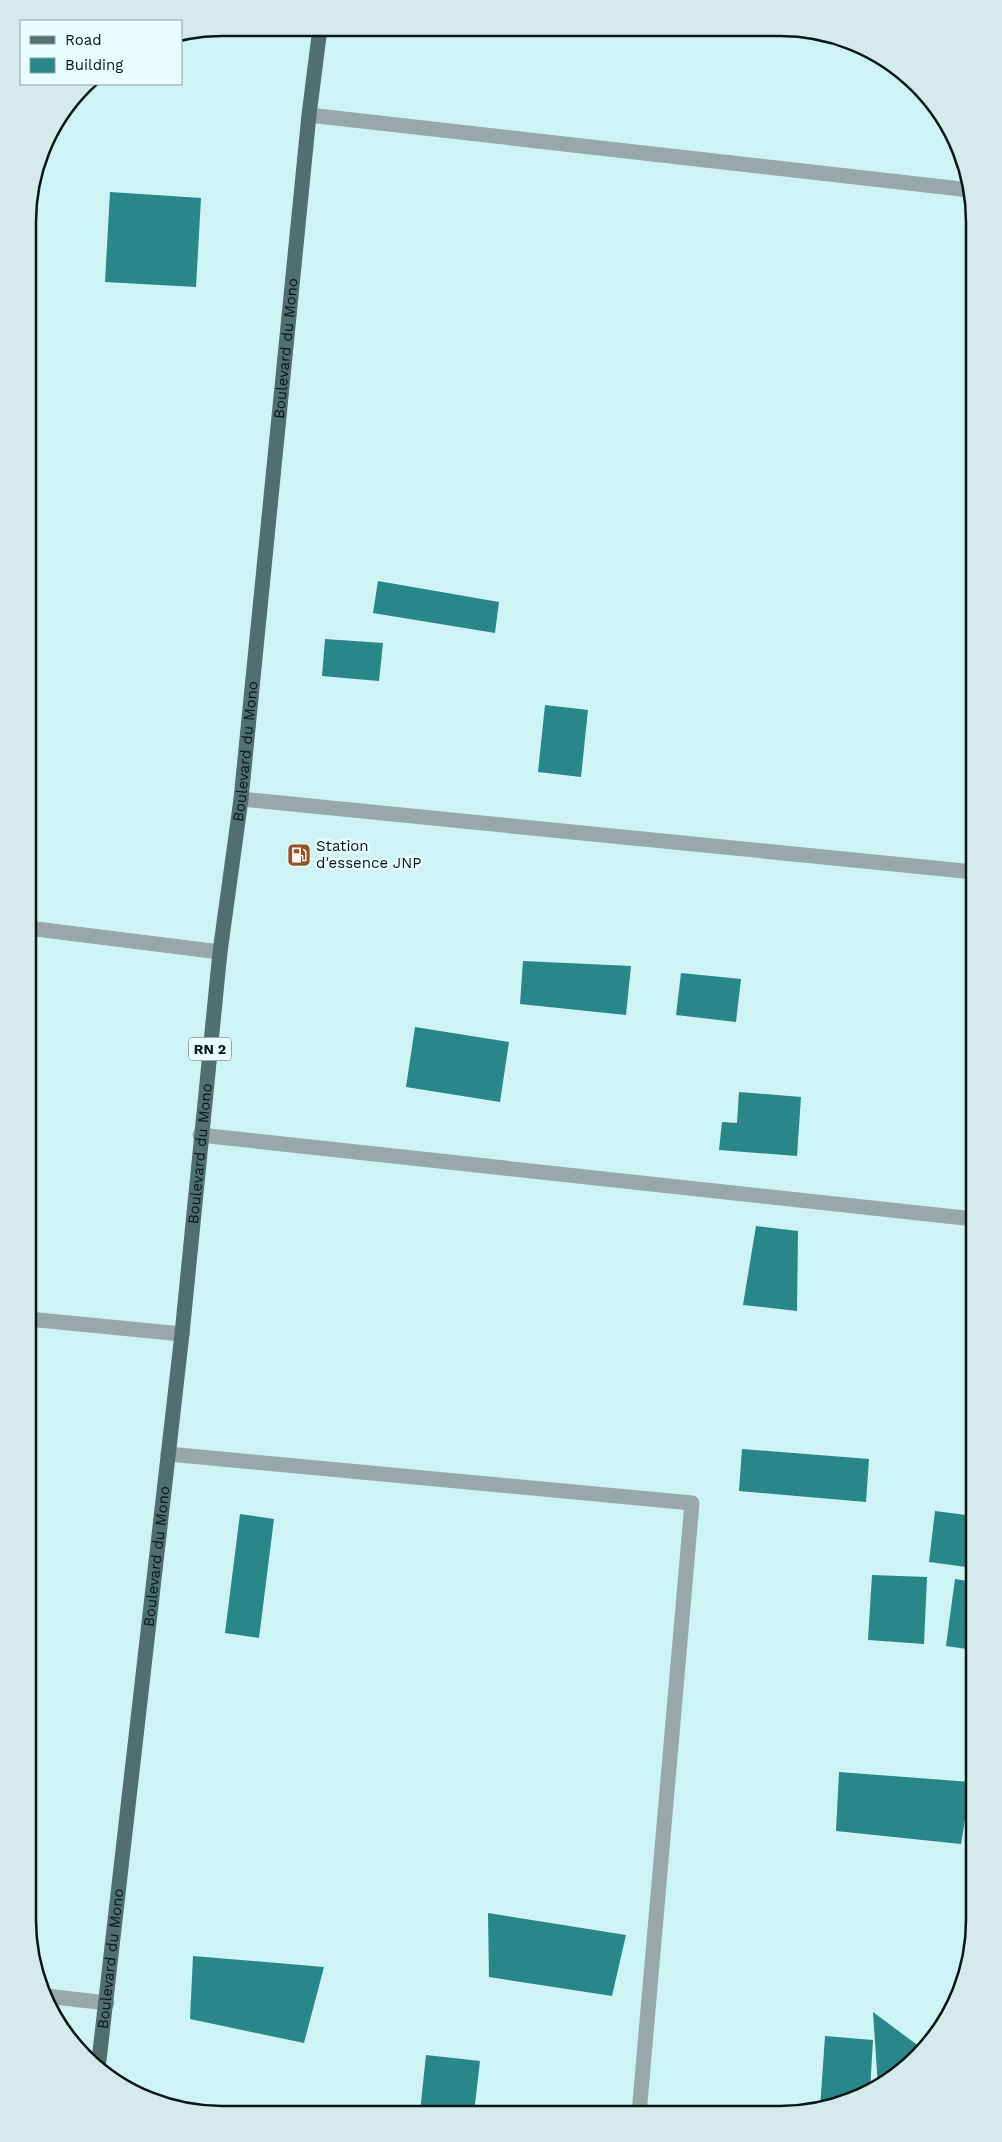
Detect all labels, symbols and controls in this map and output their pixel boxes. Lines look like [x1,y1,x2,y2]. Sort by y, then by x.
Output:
legend [20,20,182,85]
text: Road [65,31,102,49]
text: Building [65,56,123,74]
street label: Boulevard du Mono [270,277,302,420]
street label: Boulevard du Mono [229,680,262,823]
place label: Station d'essence JNP [316,837,421,872]
fuel station icon: Station d'essence JNP [286,842,312,868]
road number: RN 2 [189,1038,231,1060]
street label: Boulevard du Mono [184,1082,216,1225]
street label: Boulevard du Mono [140,1485,174,1628]
street label: Boulevard du Mono [94,1887,128,2030]

